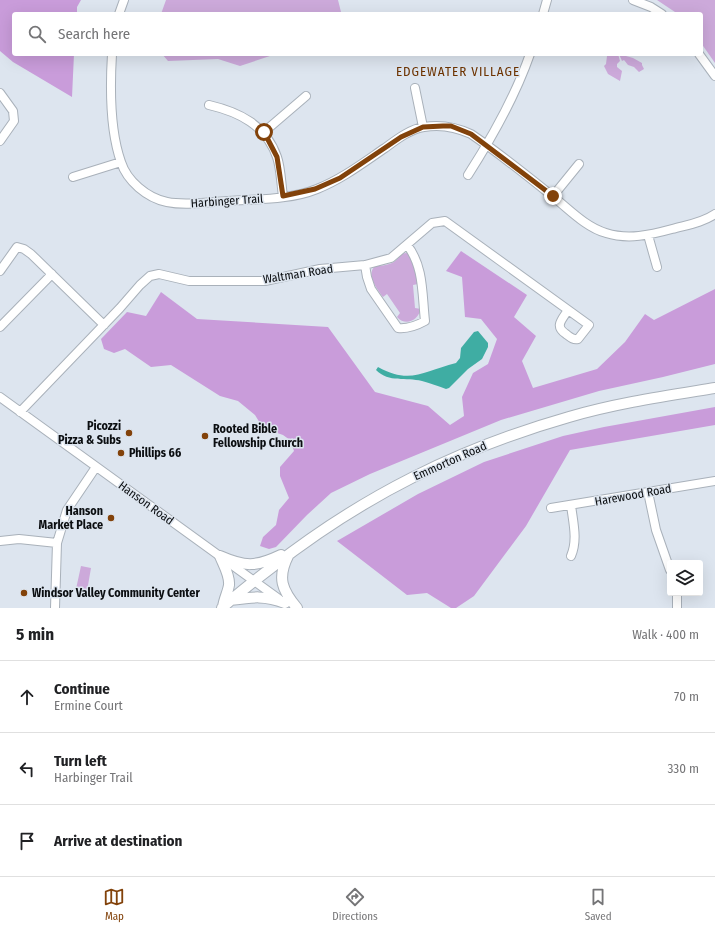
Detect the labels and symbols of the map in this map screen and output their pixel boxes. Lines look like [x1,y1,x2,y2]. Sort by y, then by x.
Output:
district label: EDGEWATER VILLAGE [396,64,520,79]
route start [255,123,273,141]
route end [544,187,562,205]
street label: Harbinger Trail [190,191,264,211]
street label: Waltman Road [262,262,334,286]
place label: Picozzi Pizza & Subs [58,419,122,447]
place label: Rooted Bible Fellowship Church [213,422,303,450]
marker: Picozzi Pizza & Subs [124,428,134,438]
marker: Rooted Bible Fellowship Church [200,431,210,441]
street label: Emmorton Road [411,439,489,483]
place label: Phillips 66 [129,446,181,460]
marker: Phillips 66 [116,448,126,458]
street label: Hanson Road [116,478,176,528]
street label: Harewood Road [594,481,672,509]
place label: Hanson Market Place [39,504,103,532]
marker: Hanson Market Place [106,513,116,523]
place label: Windsor Valley Community Center [32,586,200,600]
marker: Windsor Valley Community Center [19,588,29,598]

